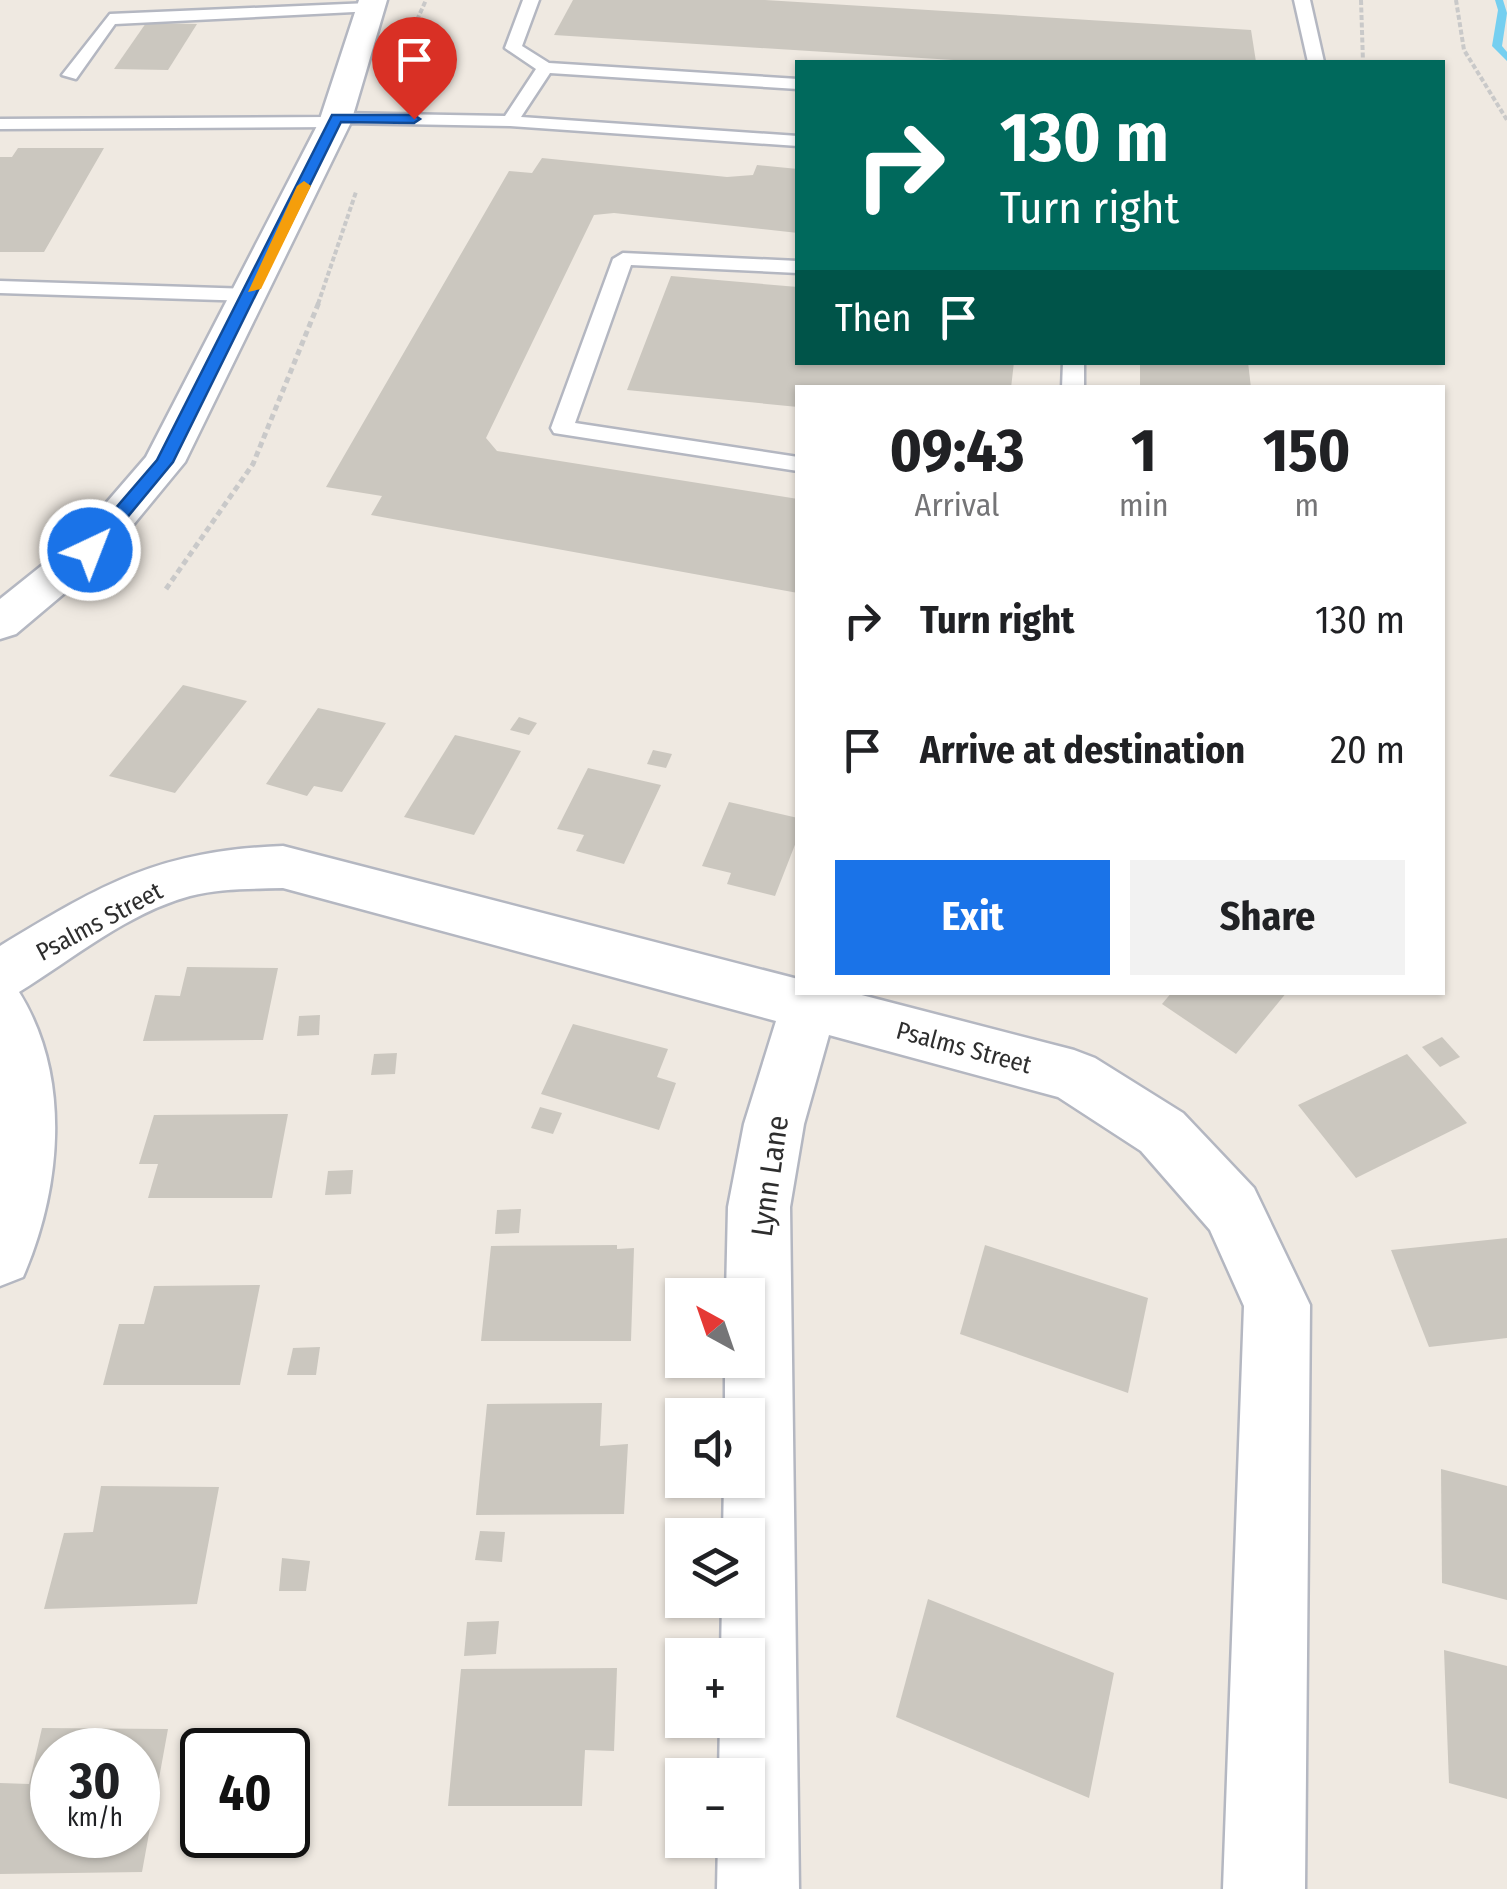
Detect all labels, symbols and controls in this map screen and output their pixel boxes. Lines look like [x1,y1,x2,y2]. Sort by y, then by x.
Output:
pin [372,17,457,120]
icon: arrive [387,32,442,87]
text: 130 m [1000,96,1169,180]
icon: right [835,100,965,230]
text: Turn right [1000,181,1179,235]
icon: arrive [931,290,986,345]
text: Then [835,295,911,341]
text: 09:43 [889,415,1025,487]
text: 1 [1131,415,1157,487]
text: 150 [1263,415,1351,487]
text: Arrival [915,486,999,524]
text: min [1119,486,1169,524]
text: m [1294,486,1319,524]
position arrow [38,498,142,602]
icon: right [835,593,890,648]
text: Turn right [920,597,1074,643]
text: 130 m [1315,597,1405,643]
icon: arrive [835,723,890,778]
text: Arrive at destination [920,727,1245,773]
text: 20 m [1330,727,1405,773]
button: Exit [835,860,1110,975]
button: Share [1130,860,1405,975]
street label: Psalms Street [31,876,168,968]
street label: Psalms Street [893,1016,1035,1081]
street label: Lynn Lane [744,1113,796,1239]
north arrow [665,1278,765,1378]
map controls [665,1278,765,1858]
button: sound [665,1398,765,1498]
button: layers [665,1518,765,1618]
button: + [665,1638,765,1738]
speed limit sign: 40 [180,1728,310,1858]
text: 30 [70,1751,120,1811]
button: − [665,1758,765,1858]
text: km/h [67,1803,123,1833]

